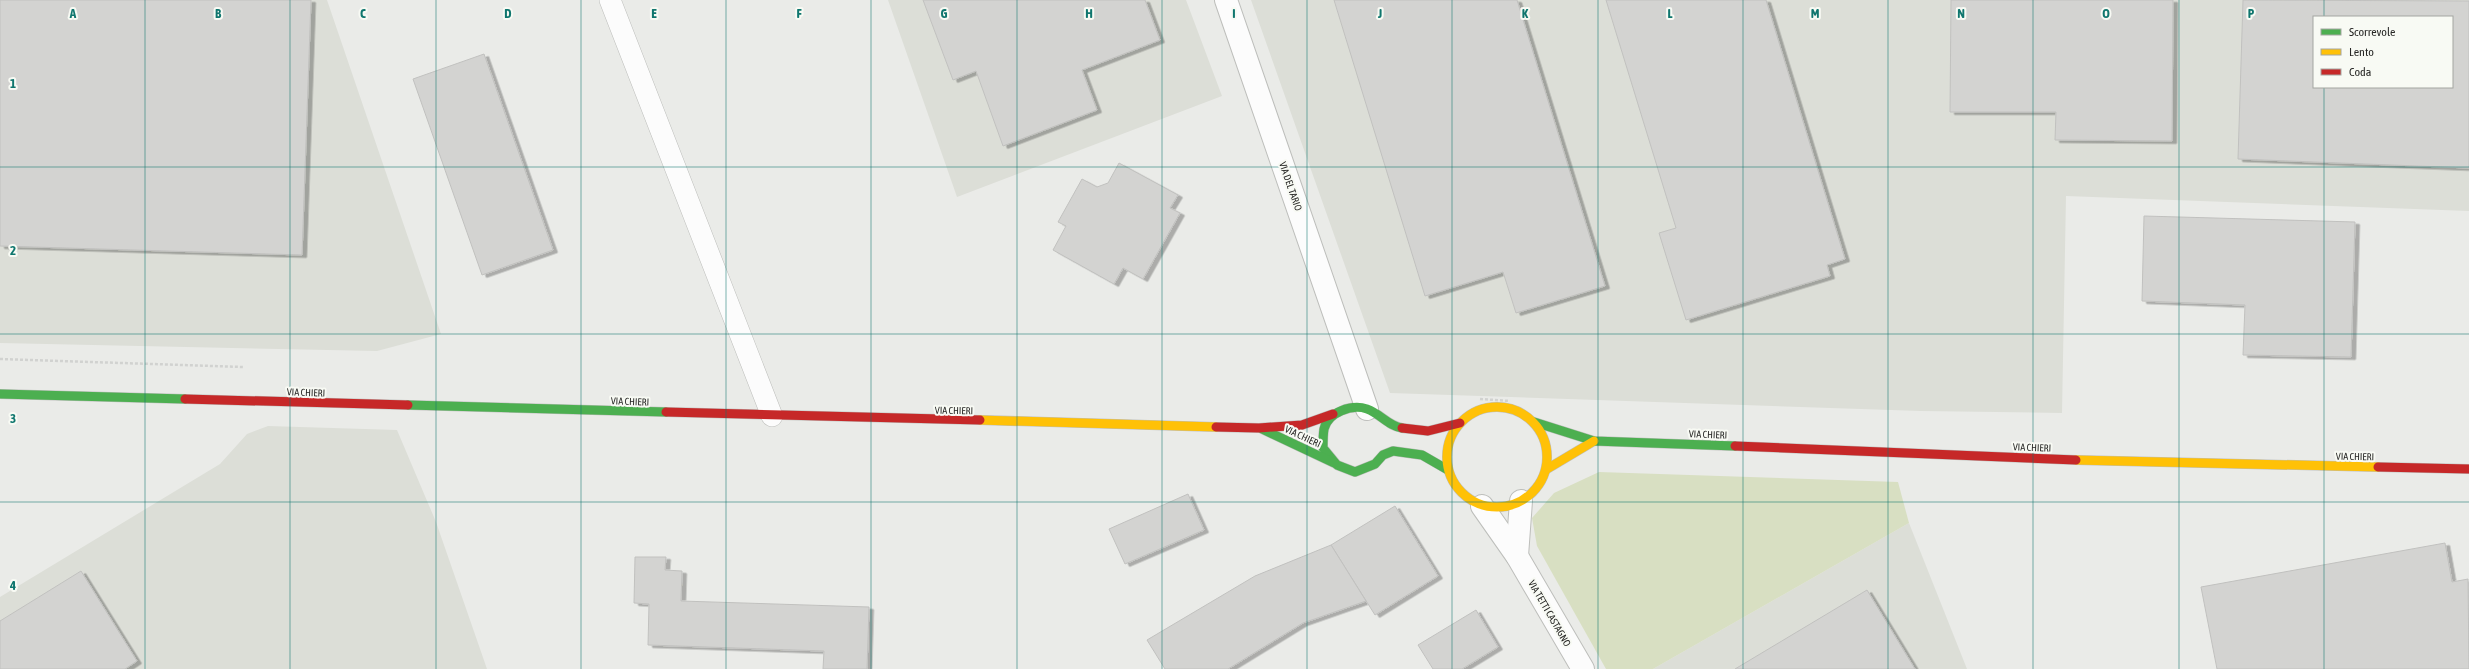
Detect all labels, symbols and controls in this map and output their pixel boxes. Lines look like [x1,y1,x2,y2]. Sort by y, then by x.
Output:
text: A [69,6,77,21]
text: B [215,6,222,21]
text: C [360,6,366,21]
text: D [504,6,512,21]
text: E [651,6,657,21]
text: F [796,6,802,21]
text: G [941,6,948,21]
text: H [1085,6,1093,21]
text: I [1232,6,1236,21]
text: J [1377,6,1382,21]
text: K [1522,6,1529,21]
text: L [1667,6,1673,21]
text: M [1811,6,1820,21]
text: N [1957,6,1965,21]
text: O [2102,6,2110,21]
text: P [2248,6,2255,21]
legend [2313,16,2453,88]
text: Scorrevole [2349,25,2396,39]
text: Lento [2349,45,2374,59]
text: Coda [2349,65,2371,79]
text: 1 [10,76,16,91]
street label: VIA DEL TARIO [1277,160,1304,212]
text: 2 [10,243,16,258]
street label: VIA CHIERI [287,386,325,399]
street label: VIA CHIERI [611,395,649,408]
street label: VIA CHIERI [935,405,973,416]
text: 3 [10,411,16,426]
street label: VIA CHIERI [1283,423,1323,450]
street label: VIA CHIERI [1689,428,1727,441]
street label: VIA CHIERI [2013,441,2051,454]
street label: VIA CHIERI [2336,451,2374,462]
text: 4 [9,578,16,593]
street label: VIA TETTI CASTAGNO [1526,578,1573,648]

